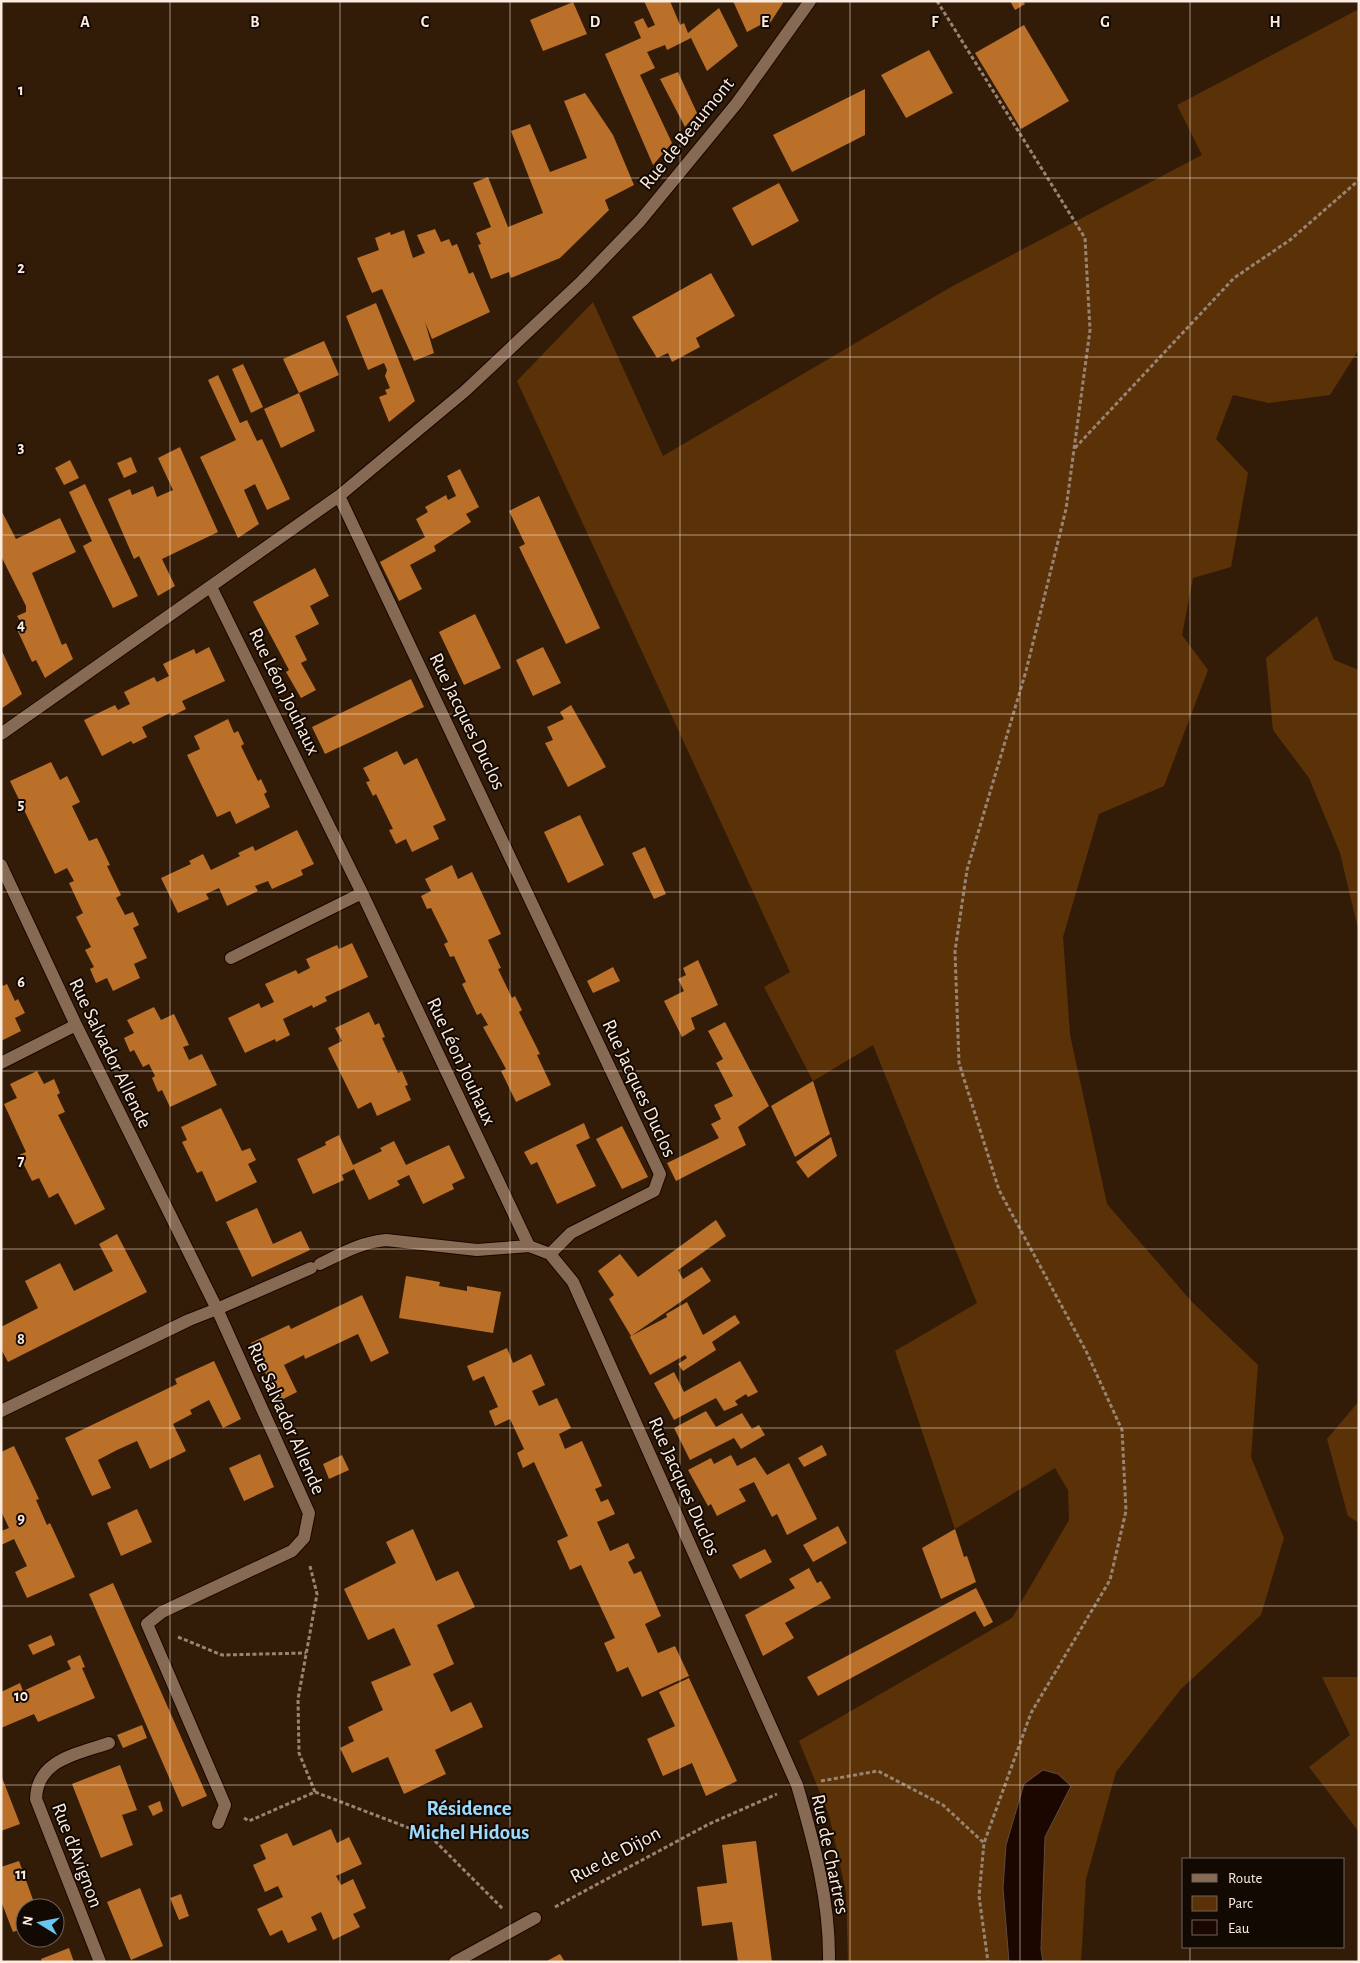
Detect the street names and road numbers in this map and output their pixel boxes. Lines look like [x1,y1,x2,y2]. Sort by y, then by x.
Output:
street label: Rue de Beaumont [636,73,738,193]
street label: Rue Léon Jouhaux [245,625,324,758]
street label: Rue Jacques Duclos [425,650,509,793]
street label: Rue Salvador Allende [65,975,155,1132]
street label: Rue Léon Jouhaux [423,995,499,1129]
street label: Rue Jacques Duclos [598,1016,680,1160]
street label: Rue Salvador Allende [244,1339,329,1498]
street label: Rue Jacques Duclos [645,1414,724,1559]
street label: Rue de Chartres [808,1792,852,1916]
street label: Rue d'Avignon [48,1800,106,1910]
street label: Rue de Dijon [567,1823,664,1887]

